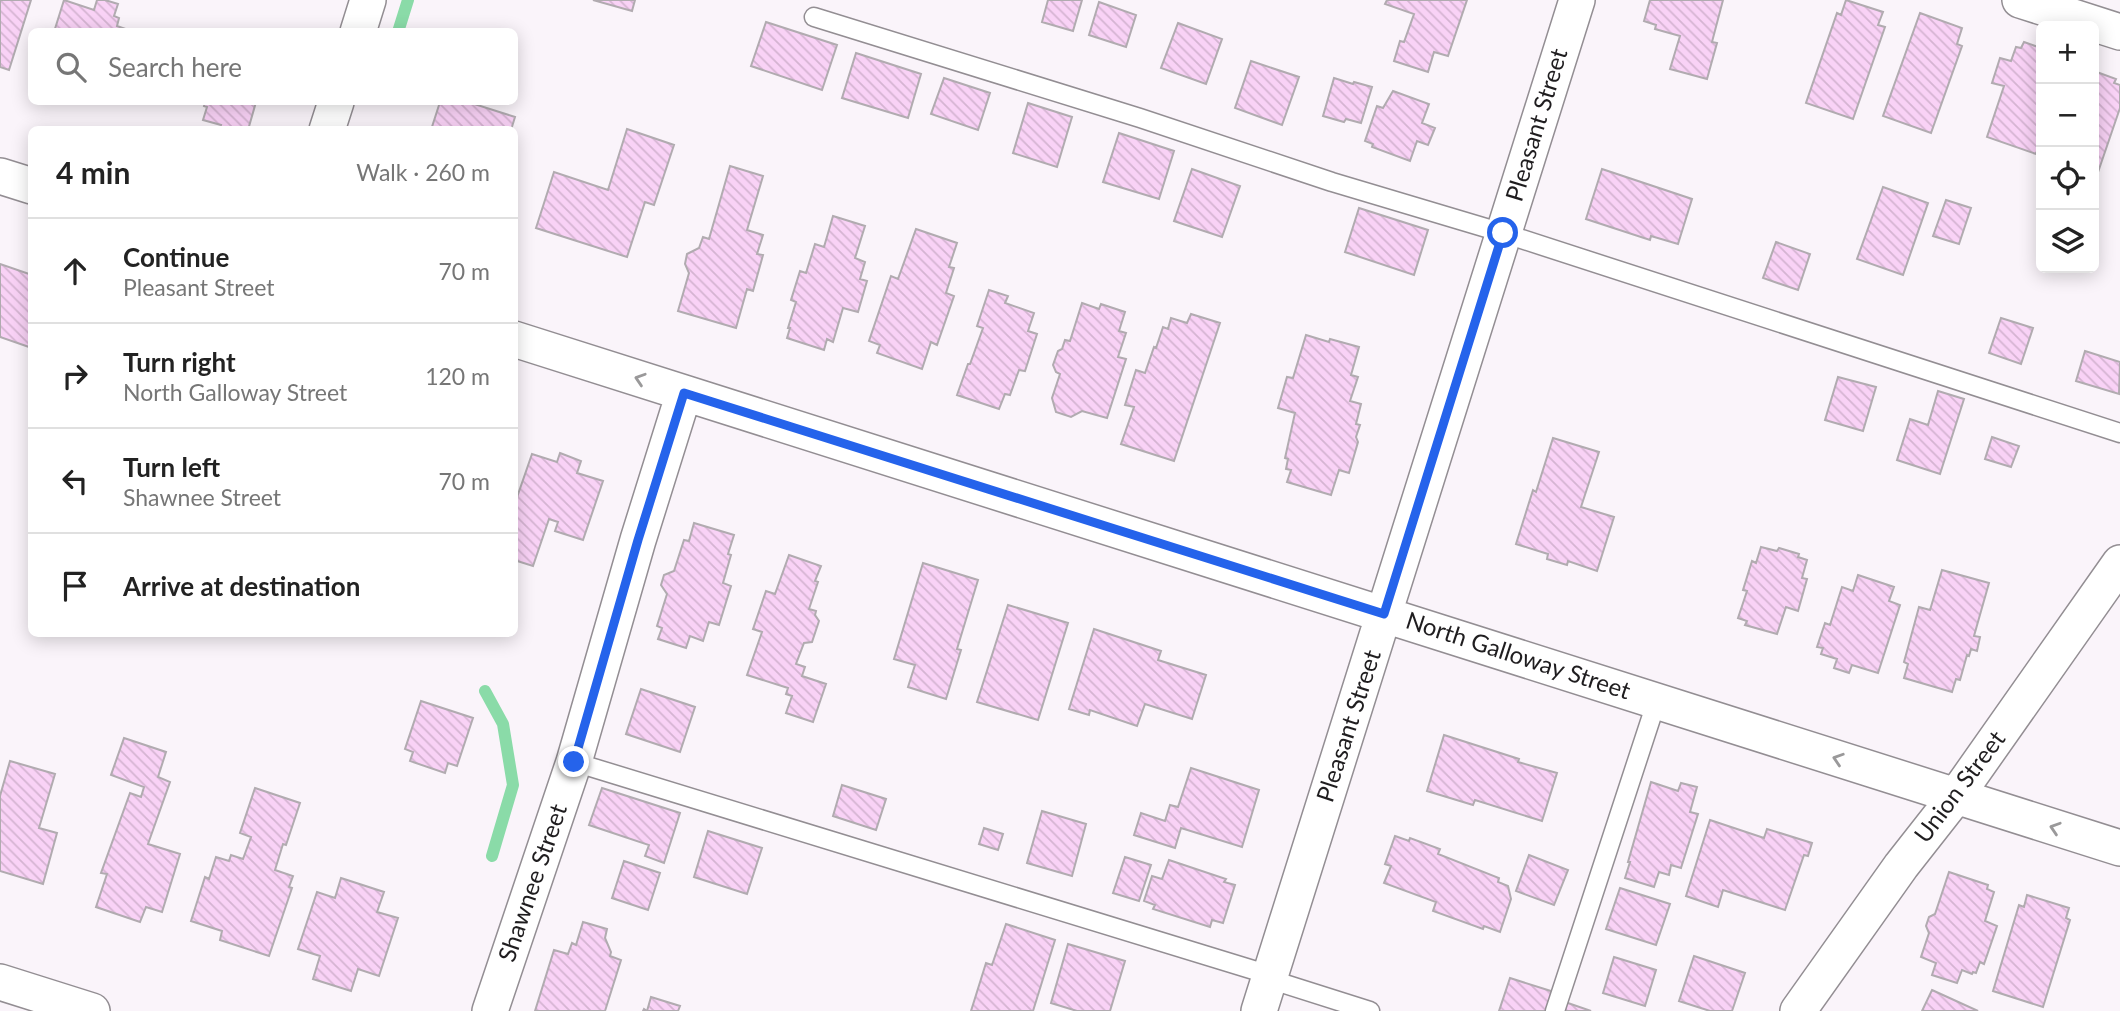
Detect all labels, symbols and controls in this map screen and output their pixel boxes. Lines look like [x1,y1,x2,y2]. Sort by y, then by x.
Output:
map controls [2036,21,2099,273]
button: + [2036,21,2099,84]
search box [28,28,518,105]
street label: Pleasant Street [1499,44,1573,204]
icon: search [52,48,90,86]
text: Search here [108,51,242,83]
button: − [2036,84,2099,147]
button: locate [2036,147,2099,210]
text: 4 min [56,154,130,190]
text: Walk · 260 m [356,158,490,186]
button: layers [2036,210,2099,273]
route start [1487,217,1518,248]
text: Continue [123,241,229,273]
icon: ahead [56,252,94,290]
text: 70 m [439,257,490,285]
text: Pleasant Street [123,273,275,301]
text: Turn right [123,346,236,378]
icon: right [56,357,94,395]
text: 120 m [425,362,490,390]
one-way arrow [635,373,647,387]
text: North Galloway Street [123,378,347,406]
text: Turn left [123,451,220,483]
icon: left [56,462,94,500]
text: 70 m [439,467,490,495]
text: Shawnee Street [123,483,281,511]
icon: arrive [56,567,94,605]
text: Arrive at destination [123,570,360,602]
street label: North Galloway Street [1403,605,1635,705]
street label: Pleasant Street [1309,646,1386,805]
street label: Union Street [1907,724,2011,848]
route end [558,746,589,777]
one-way arrow [1833,752,1845,767]
street label: Shawnee Street [491,799,572,965]
one-way arrow [2049,821,2061,836]

